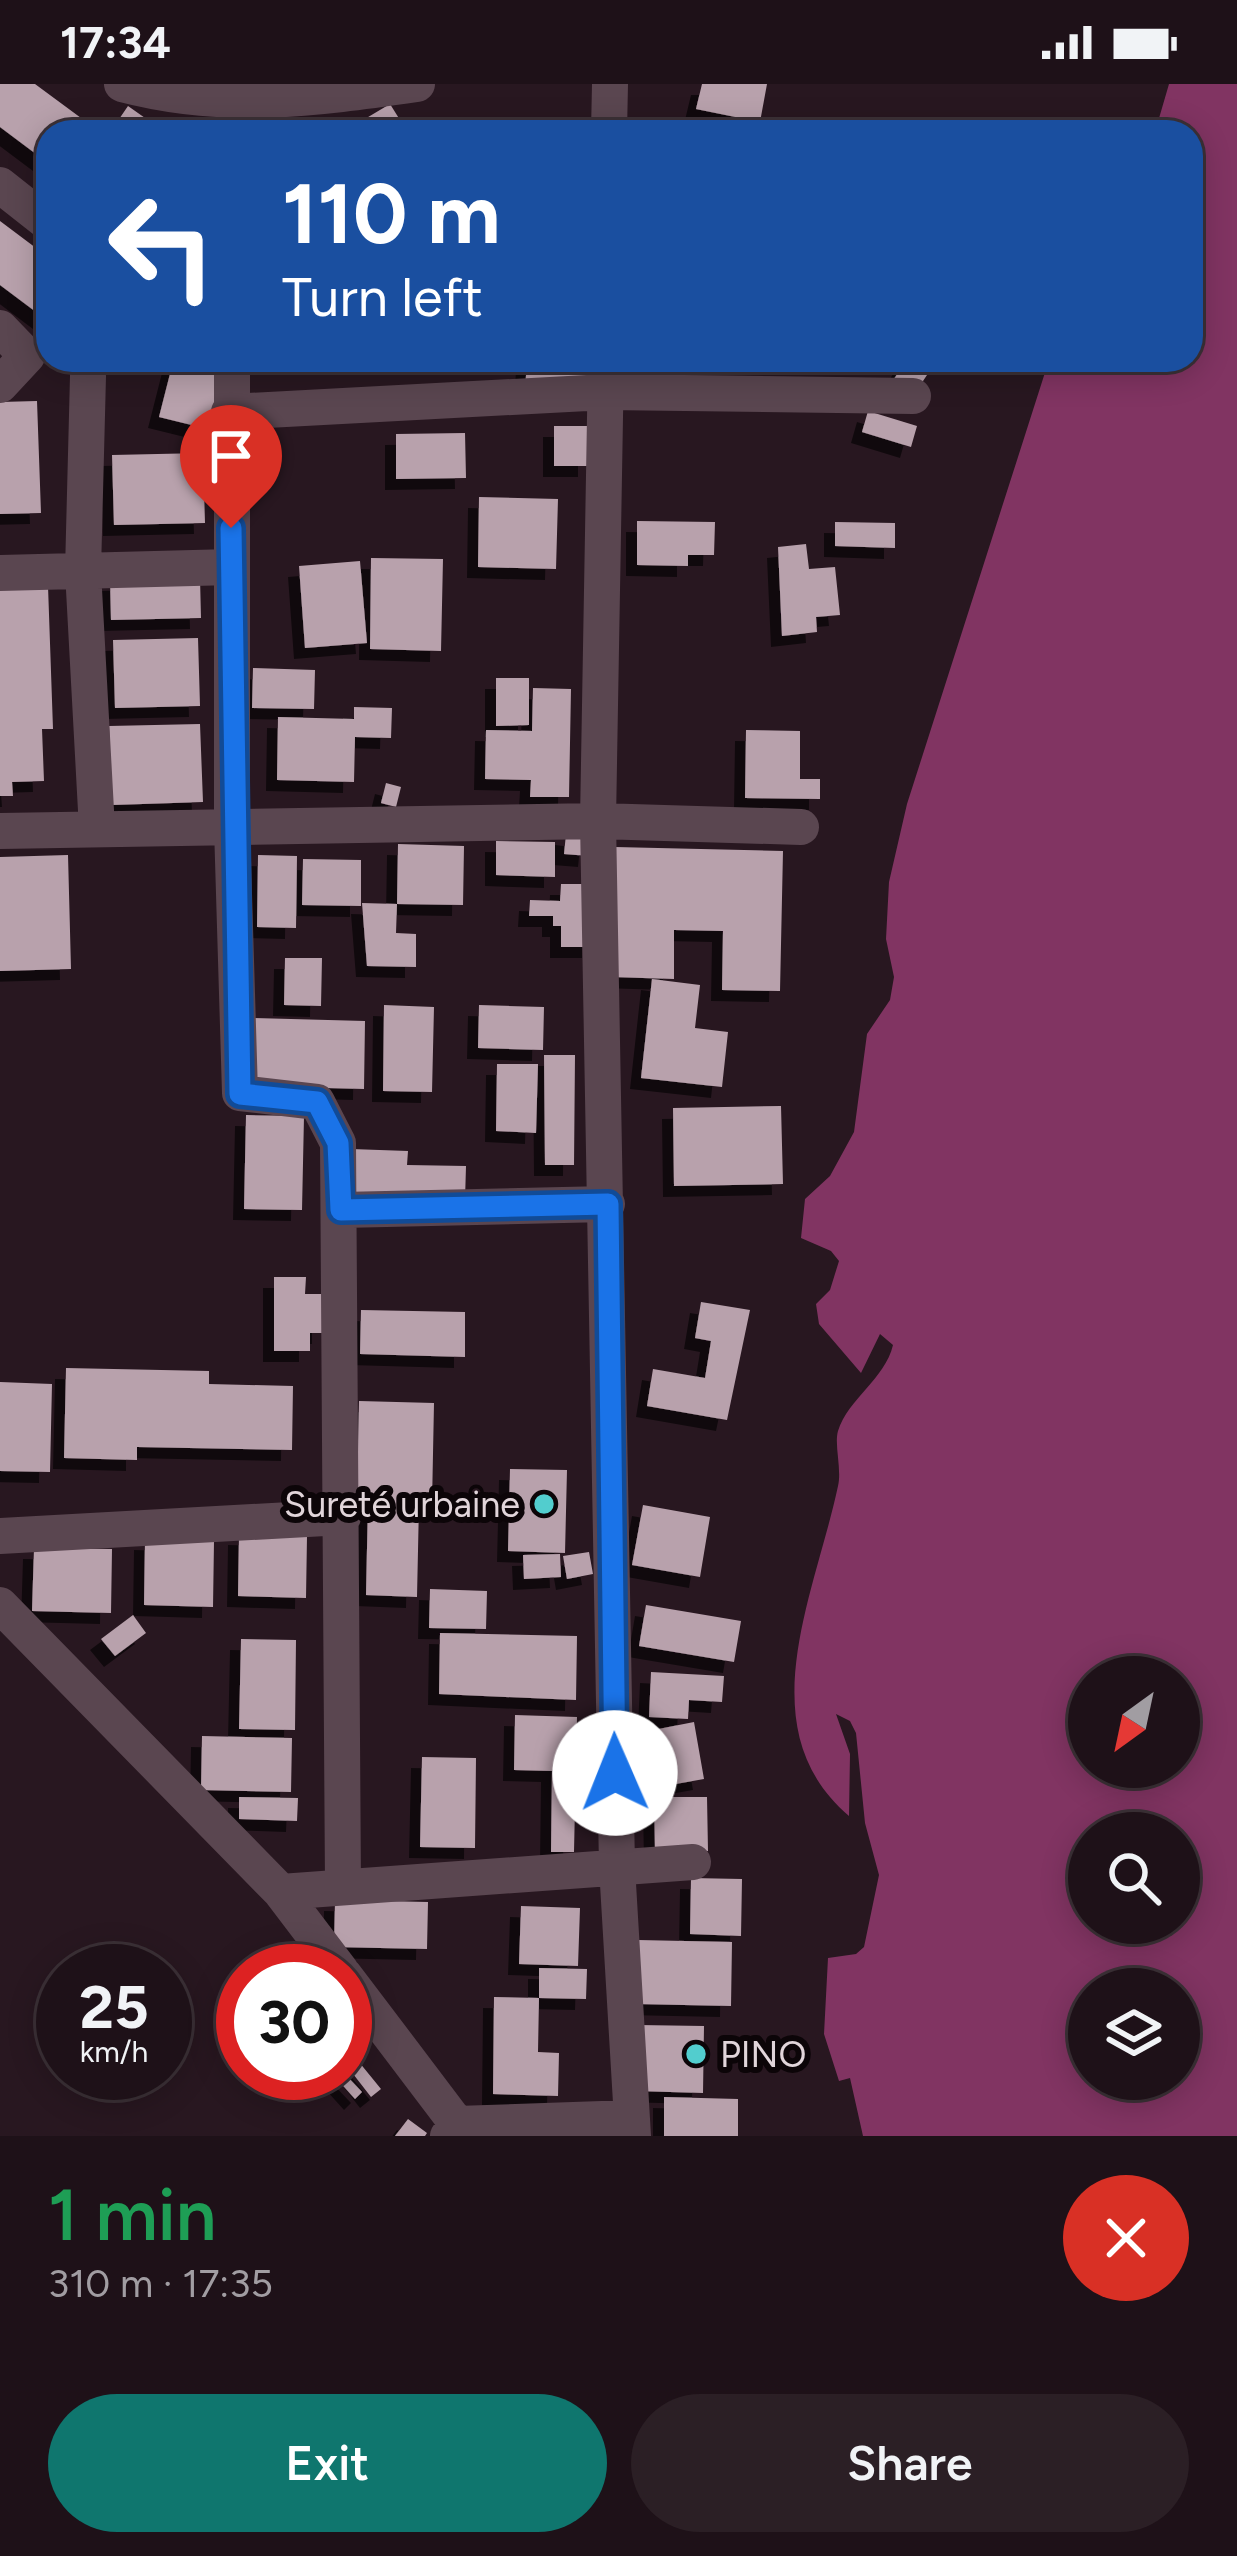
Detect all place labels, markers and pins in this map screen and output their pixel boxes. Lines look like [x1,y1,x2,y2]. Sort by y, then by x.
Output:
pin [180,405,282,528]
place label: Sureté urbaine [284,1483,520,1526]
marker: Sureté urbaine [531,1491,557,1517]
place label: PINO [720,2033,806,2076]
marker: PINO [683,2041,709,2067]

